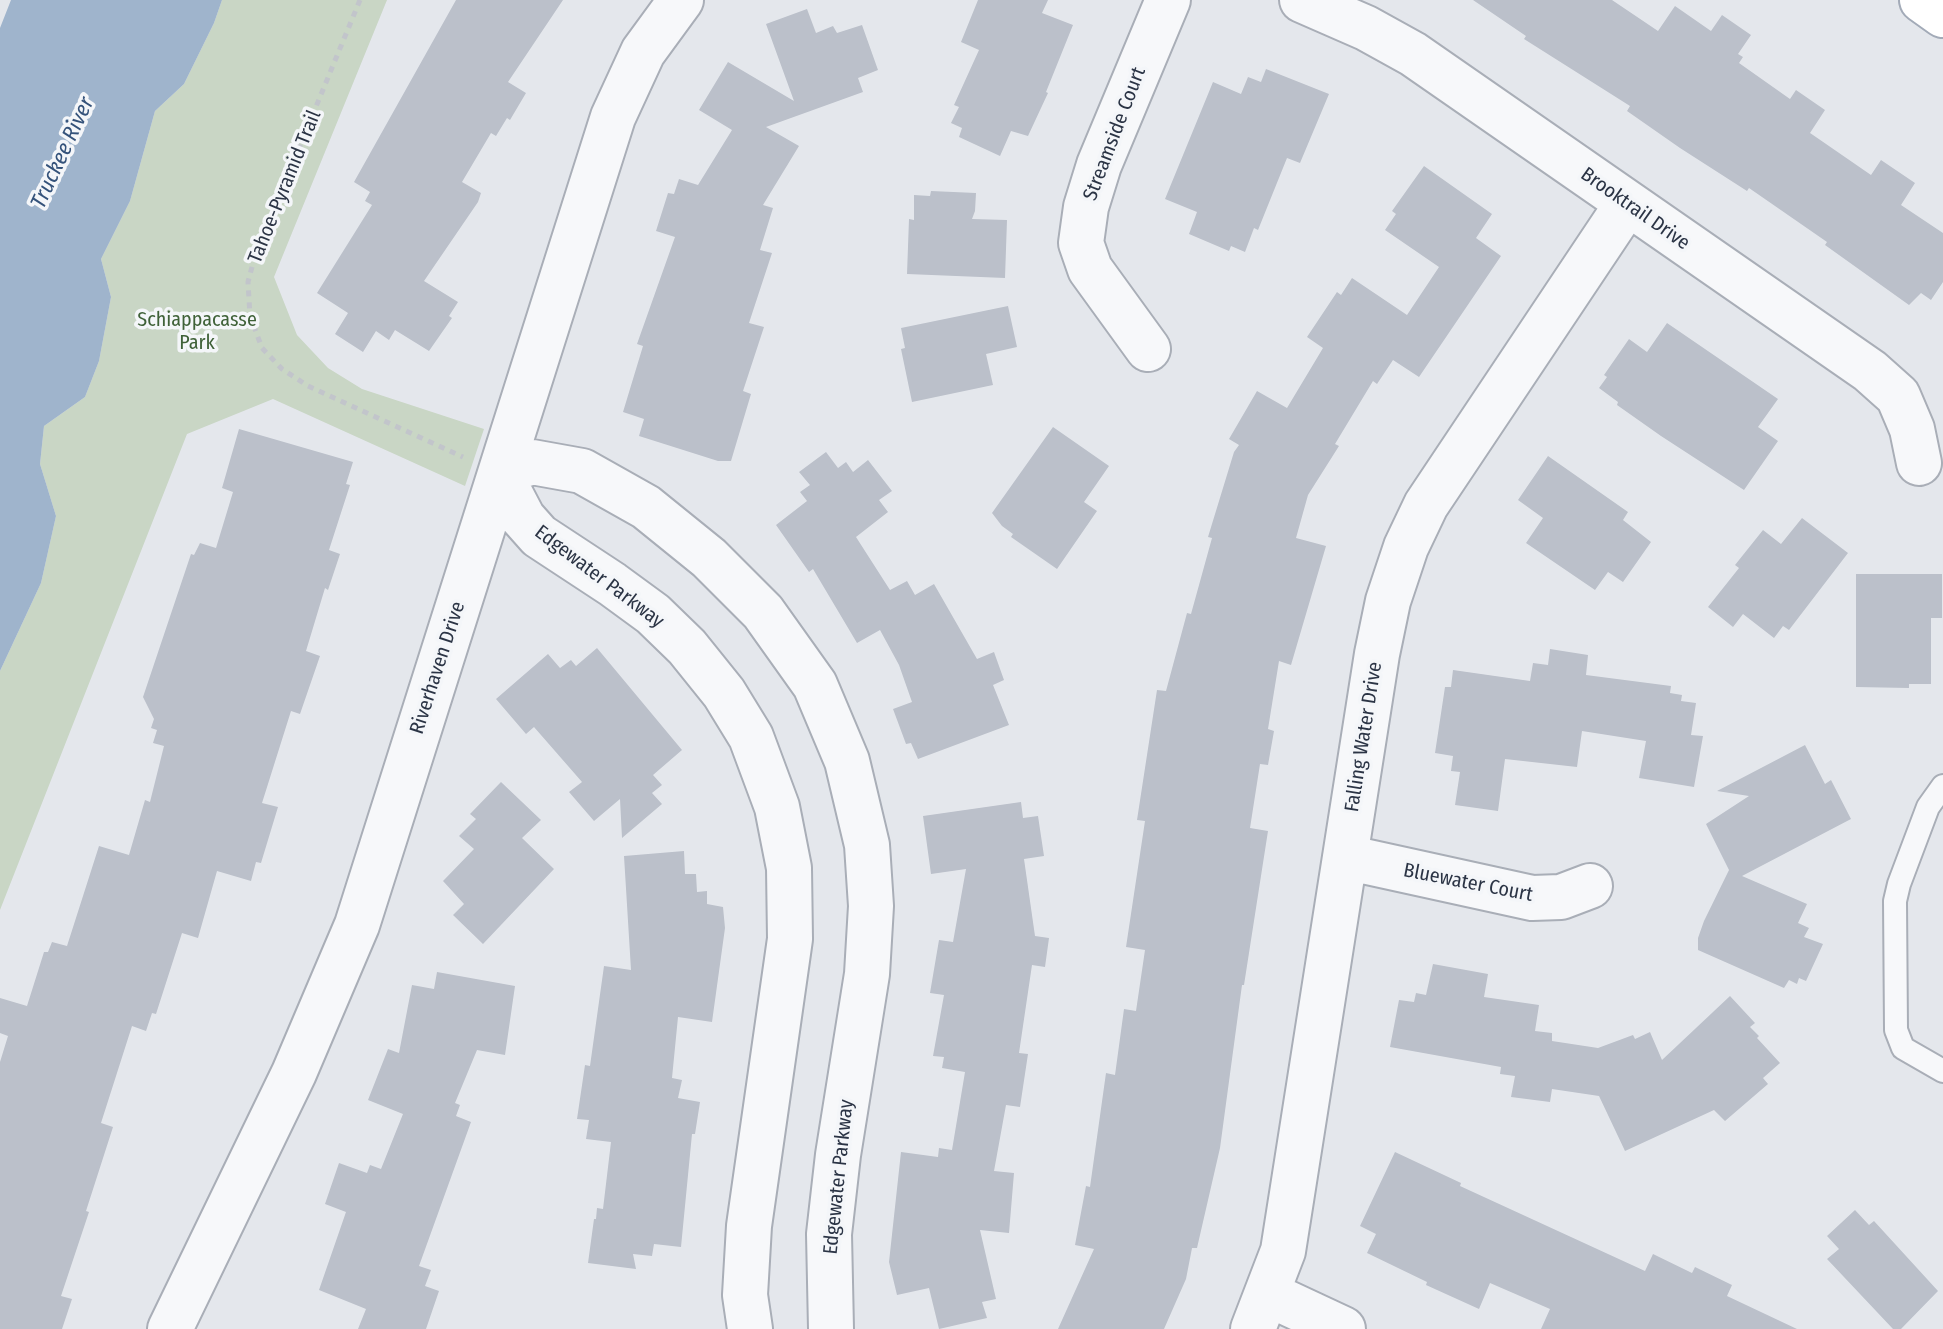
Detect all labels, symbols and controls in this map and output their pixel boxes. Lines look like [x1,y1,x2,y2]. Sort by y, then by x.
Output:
street label: Streamside Court [1079,64,1151,204]
water label: Truckee River [26,93,100,213]
street label: Tahoe-Pyramid Trail [243,107,327,267]
street label: Brooktrail Drive [1576,163,1694,255]
park label: Schiappacasse Park [137,308,257,355]
street label: Edgewater Parkway [530,521,668,633]
street label: Riverhaven Drive [405,599,471,737]
street label: Falling Water Drive [1340,660,1388,814]
street label: Bluewater Court [1401,859,1535,907]
street label: Edgewater Parkway [819,1098,859,1256]

